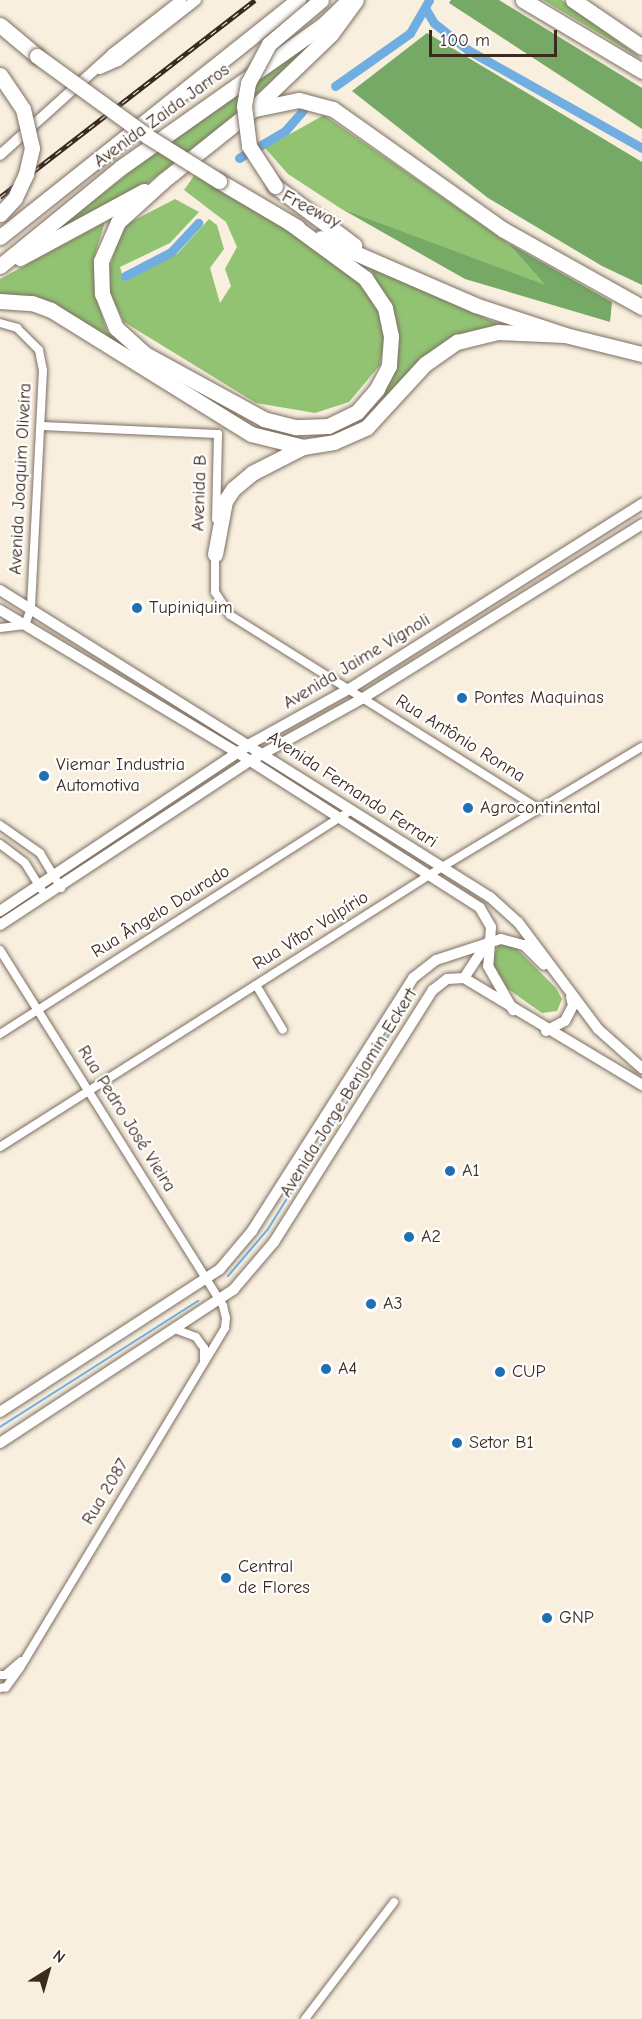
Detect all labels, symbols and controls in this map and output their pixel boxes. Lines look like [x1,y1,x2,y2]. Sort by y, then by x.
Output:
scale bar [432,18,560,56]
text: 100 m [440,30,490,51]
street label: Avenida Zaida Jarros [90,59,234,173]
street label: Freeway [278,186,344,234]
street label: Avenida Joaquim Oliveira [5,383,37,575]
street label: Avenida B [188,454,212,532]
place label: Tupiniquim [149,597,233,619]
marker: Tupiniquim [130,601,144,615]
street label: Avenida Jaime Vignoli [280,610,434,714]
place label: Pontes Maquinas [474,687,604,709]
street label: Rua Antônio Ronna [391,690,529,788]
marker: Pontes Maquinas [455,691,469,705]
street label: Avenida Fernando Ferrari [263,727,441,853]
place label: Viemar Industria Automotiva [56,755,185,798]
marker: Viemar Industria Automotiva [37,769,51,783]
place label: Agrocontinental [480,797,601,819]
marker: Agrocontinental [461,801,475,815]
street label: Rua Ângelo Dourado [88,861,234,963]
street label: Rua Vítor Valpírio [249,887,373,975]
street label: Avenida Jorge Benjamin Eckert [276,985,422,1201]
street label: Rua Pedro José Vieira [72,1042,180,1196]
place label: A1 [462,1160,480,1182]
marker: A1 [443,1164,457,1178]
place label: A2 [421,1226,441,1248]
marker: A2 [402,1230,416,1244]
place label: A3 [383,1293,403,1315]
marker: A3 [364,1297,378,1311]
place label: A4 [338,1358,357,1380]
place label: CUP [512,1361,546,1383]
marker: A4 [319,1362,333,1376]
marker: CUP [493,1365,507,1379]
place label: Setor B1 [469,1432,534,1454]
marker: Setor B1 [450,1436,464,1450]
street label: Rua 2087 [78,1455,134,1529]
place label: Central de Flores [238,1557,310,1600]
marker: Central de Flores [219,1571,233,1585]
place label: GNP [559,1607,594,1629]
marker: GNP [540,1611,554,1625]
north arrow [18,1941,78,2001]
text: N [49,1946,68,1967]

